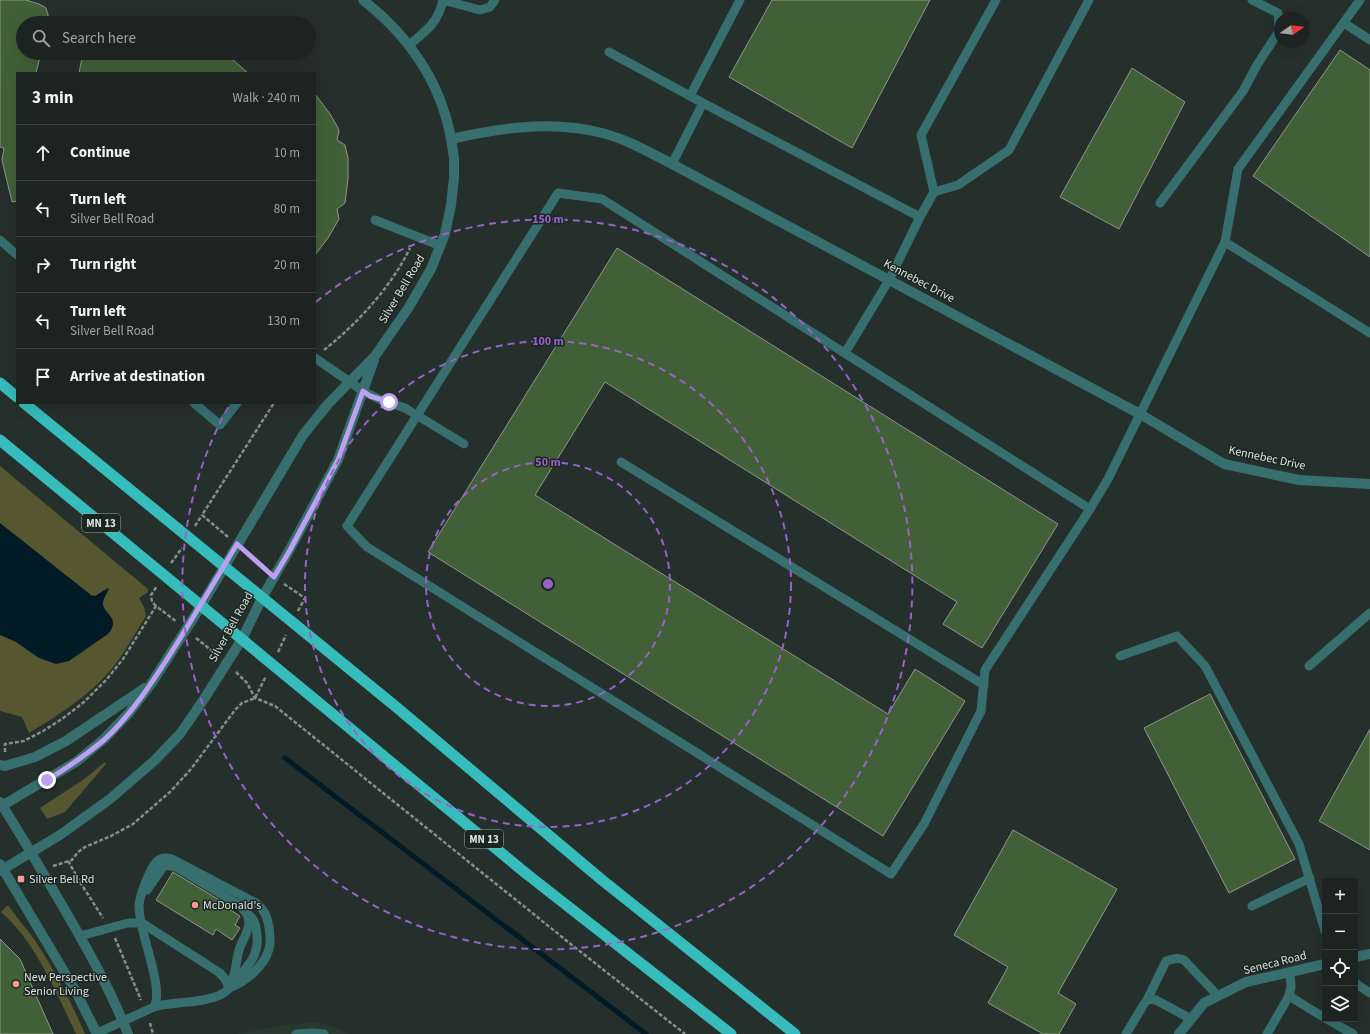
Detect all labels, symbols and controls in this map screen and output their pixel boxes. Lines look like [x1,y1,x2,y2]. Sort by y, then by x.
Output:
north arrow [1274,12,1310,48]
search box [16,16,316,60]
icon: search [30,27,52,49]
text: Search here [62,28,136,49]
text: 3 min [32,86,73,110]
text: Walk · 240 m [232,89,300,107]
icon: ahead [32,142,54,164]
text: Continue [70,142,130,163]
text: 10 m [274,144,300,162]
text: Turn left [70,189,126,210]
icon: left [32,198,54,220]
text: 80 m [274,200,300,218]
text: Silver Bell Road [70,210,154,228]
text: 150 m [532,211,564,228]
street label: Silver Bell Road [375,251,429,327]
icon: right [32,254,54,276]
text: Turn right [70,254,136,275]
street label: Kennebec Drive [880,255,958,307]
text: 20 m [274,256,300,274]
text: Turn left [70,301,126,322]
icon: left [32,310,54,332]
text: 130 m [267,312,300,330]
text: Silver Bell Road [70,322,154,340]
text: 100 m [532,333,564,350]
icon: arrive [32,366,54,388]
text: Arrive at destination [70,366,205,387]
route start [380,393,398,411]
street label: Kennebec Drive [1227,442,1307,474]
text: 50 m [535,454,561,471]
road number: MN 13 [82,514,120,532]
centre of rings [541,577,555,591]
street label: Silver Bell Road [205,589,257,665]
route end [38,771,56,789]
road number: MN 13 [465,830,503,848]
place label: Silver Bell Rd [29,871,94,888]
marker: Silver Bell Rd [16,874,26,884]
map controls [1322,878,1358,1022]
button: + [1322,878,1358,914]
place label: McDonald's [203,897,261,914]
marker: McDonald's [190,900,200,910]
button: − [1322,914,1358,950]
street label: Seneca Road [1242,947,1308,979]
button: locate [1322,950,1358,986]
place label: New Perspective Senior Living [24,969,107,1000]
marker: New Perspective Senior Living [11,979,21,989]
button: layers [1322,986,1358,1022]

